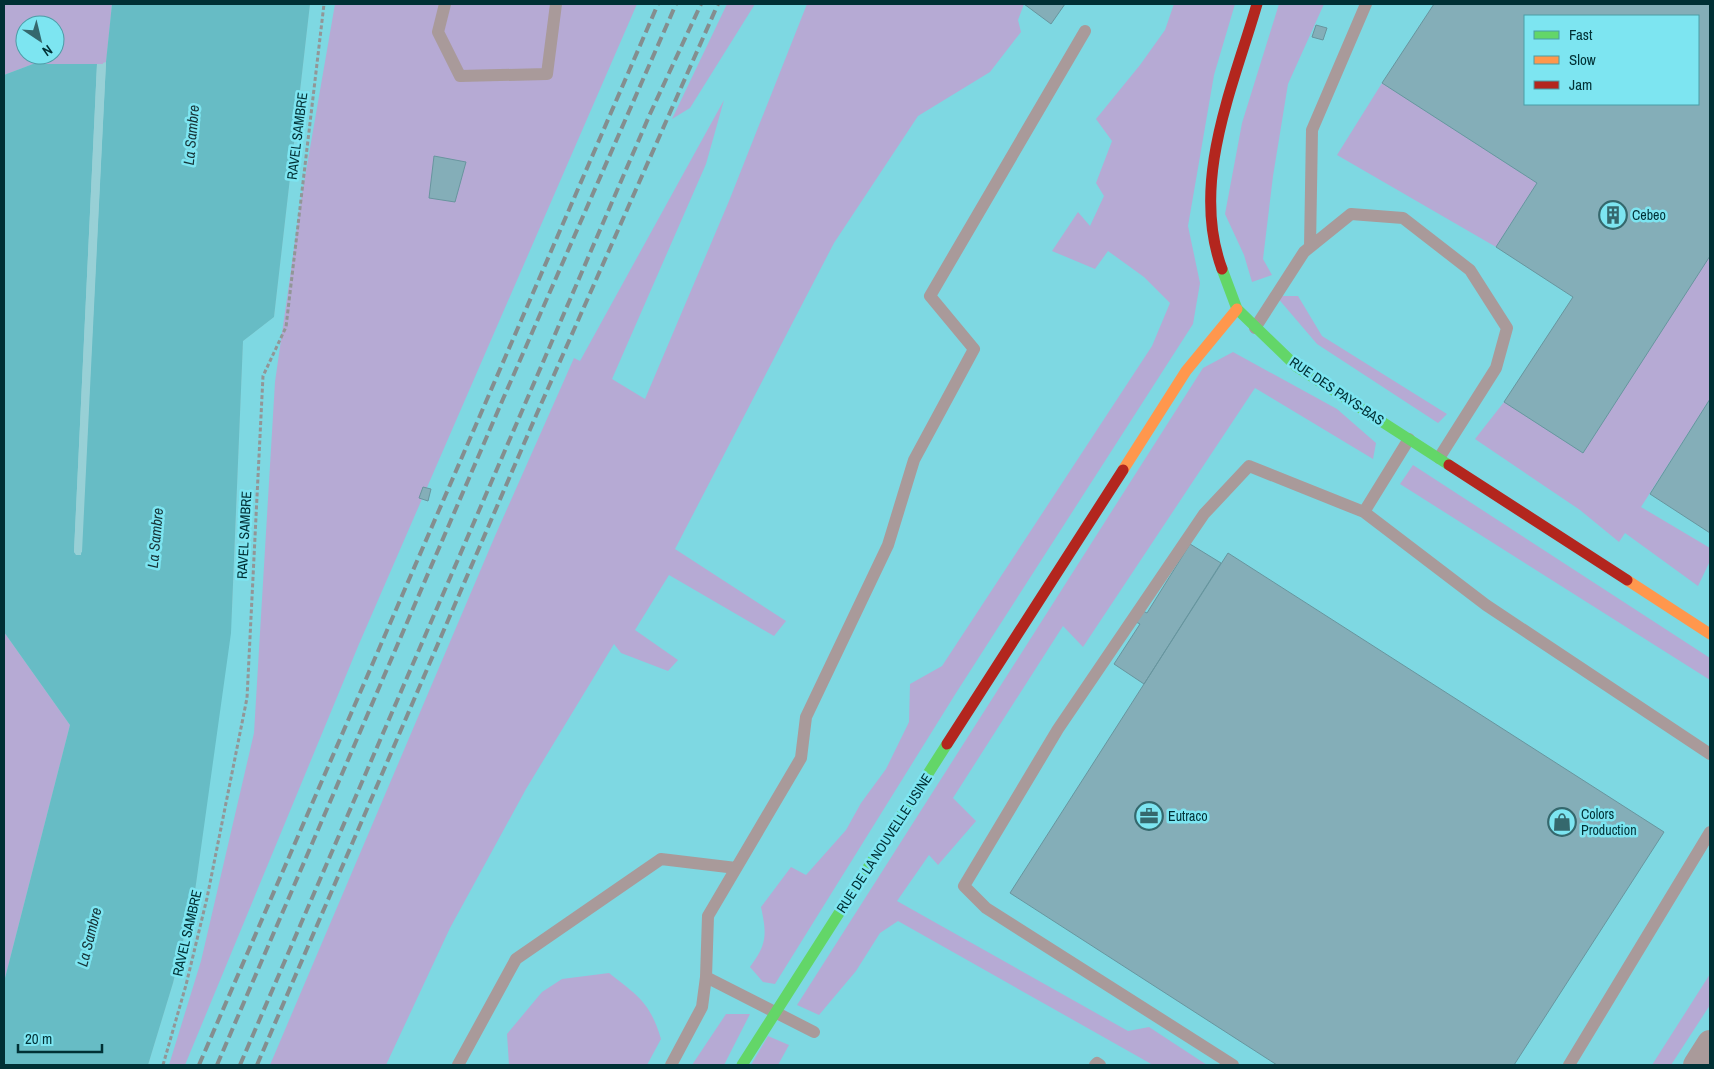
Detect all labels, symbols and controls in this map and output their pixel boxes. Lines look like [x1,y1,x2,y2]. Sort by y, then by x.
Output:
north arrow [15,15,65,65]
legend [1524,15,1699,105]
text: Fast [1569,24,1593,45]
text: N [39,41,56,60]
text: Slow [1569,49,1596,70]
text: Jam [1569,74,1592,95]
street label: RAVEL SAMBRE [283,91,311,181]
water label: La Sambre [178,104,204,166]
building icon: Cebeo [1598,200,1628,230]
place label: Cebeo [1632,206,1666,224]
street label: RUE DES PAYS-BAS [1286,353,1388,429]
street label: RAVEL SAMBRE [233,491,255,579]
water label: La Sambre [142,507,168,569]
street label: RUE DE LA NOUVELLE USINE [832,770,936,916]
office icon: Eutraco [1134,801,1164,831]
place label: Colors Production [1581,805,1637,839]
place label: Eutraco [1168,807,1208,825]
shop icon: Colors Production [1547,807,1577,837]
street label: RAVEL SAMBRE [168,888,206,978]
water label: La Sambre [72,905,107,969]
scale bar [18,1022,101,1054]
text: 20 m [25,1028,52,1049]

